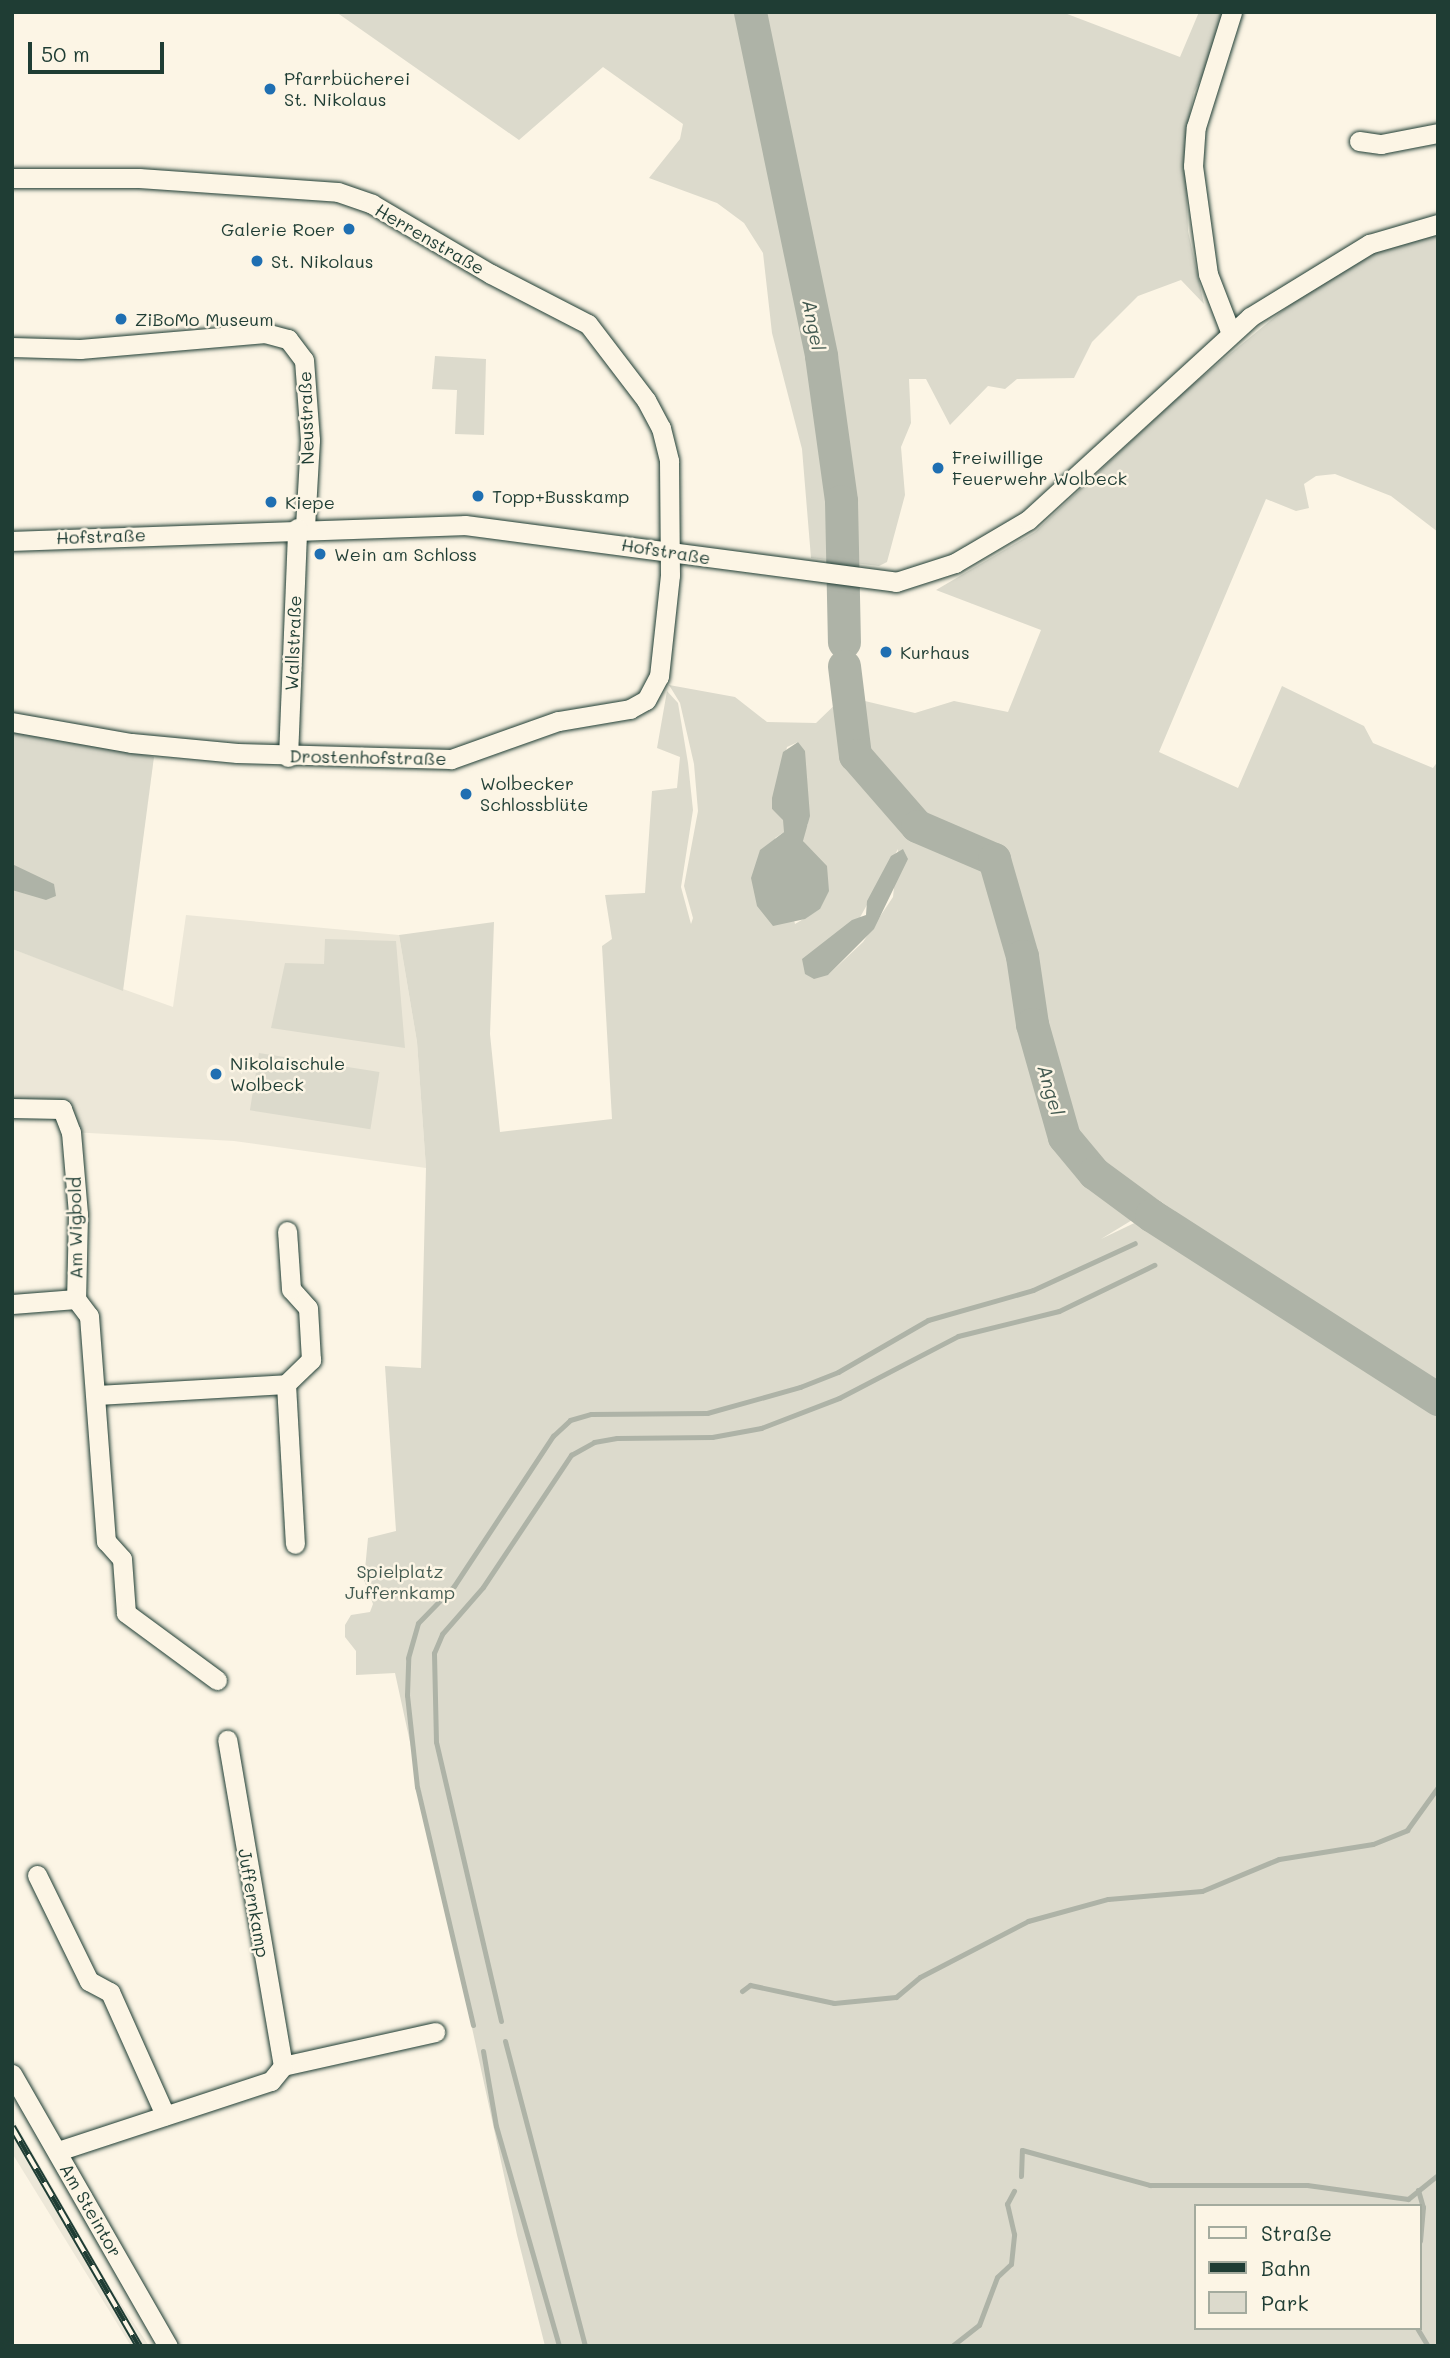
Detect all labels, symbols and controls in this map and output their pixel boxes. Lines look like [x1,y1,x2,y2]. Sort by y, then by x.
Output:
scale bar [32,28,168,72]
text: 50 m [41,40,90,67]
place label: Pfarrbücherei St. Nikolaus [284,68,410,110]
marker: Pfarrbücherei St. Nikolaus [262,81,278,97]
street label: Herrenstraße [371,199,489,279]
place label: Galerie Roer [221,218,335,240]
marker: Galerie Roer [341,221,357,237]
place label: St. Nikolaus [271,250,373,272]
marker: St. Nikolaus [249,253,265,269]
water label: Angel [798,298,830,352]
place label: ZiBoMo Museum [135,308,274,330]
marker: ZiBoMo Museum [113,311,129,327]
street label: Neustraße [294,371,318,465]
place label: Freiwillige Feuerwehr Wolbeck [952,447,1127,490]
marker: Freiwillige Feuerwehr Wolbeck [930,460,946,476]
place label: Topp+Busskamp [492,485,629,507]
marker: Topp+Busskamp [470,488,486,504]
place label: Kiepe [285,491,335,513]
marker: Kiepe [263,494,279,510]
street label: Hofstraße [56,524,146,548]
street label: Hofstraße [620,533,712,569]
place label: Wein am Schloss [334,543,477,565]
marker: Wein am Schloss [312,546,328,562]
street label: Wallstraße [281,595,305,691]
place label: Kurhaus [900,641,970,663]
marker: Kurhaus [878,644,894,660]
street label: Drostenhofstraße [289,745,447,769]
place label: Wolbecker Schlossblüte [480,773,588,816]
marker: Wolbecker Schlossblüte [458,786,474,802]
place label: Nikolaischule Wolbeck [230,1053,345,1096]
water label: Angel [1033,1062,1069,1118]
marker: Nikolaischule Wolbeck [208,1066,224,1082]
street label: Am Wigbold [63,1177,87,1279]
park label: Spielplatz Juffernkamp [345,1561,455,1604]
street label: Juffernkamp [234,1847,274,1959]
street label: Am Steintor [55,2159,127,2261]
legend [1194,2204,1422,2330]
text: Straße [1261,2219,1332,2246]
text: Bahn [1261,2254,1311,2281]
text: Park [1261,2289,1309,2316]

